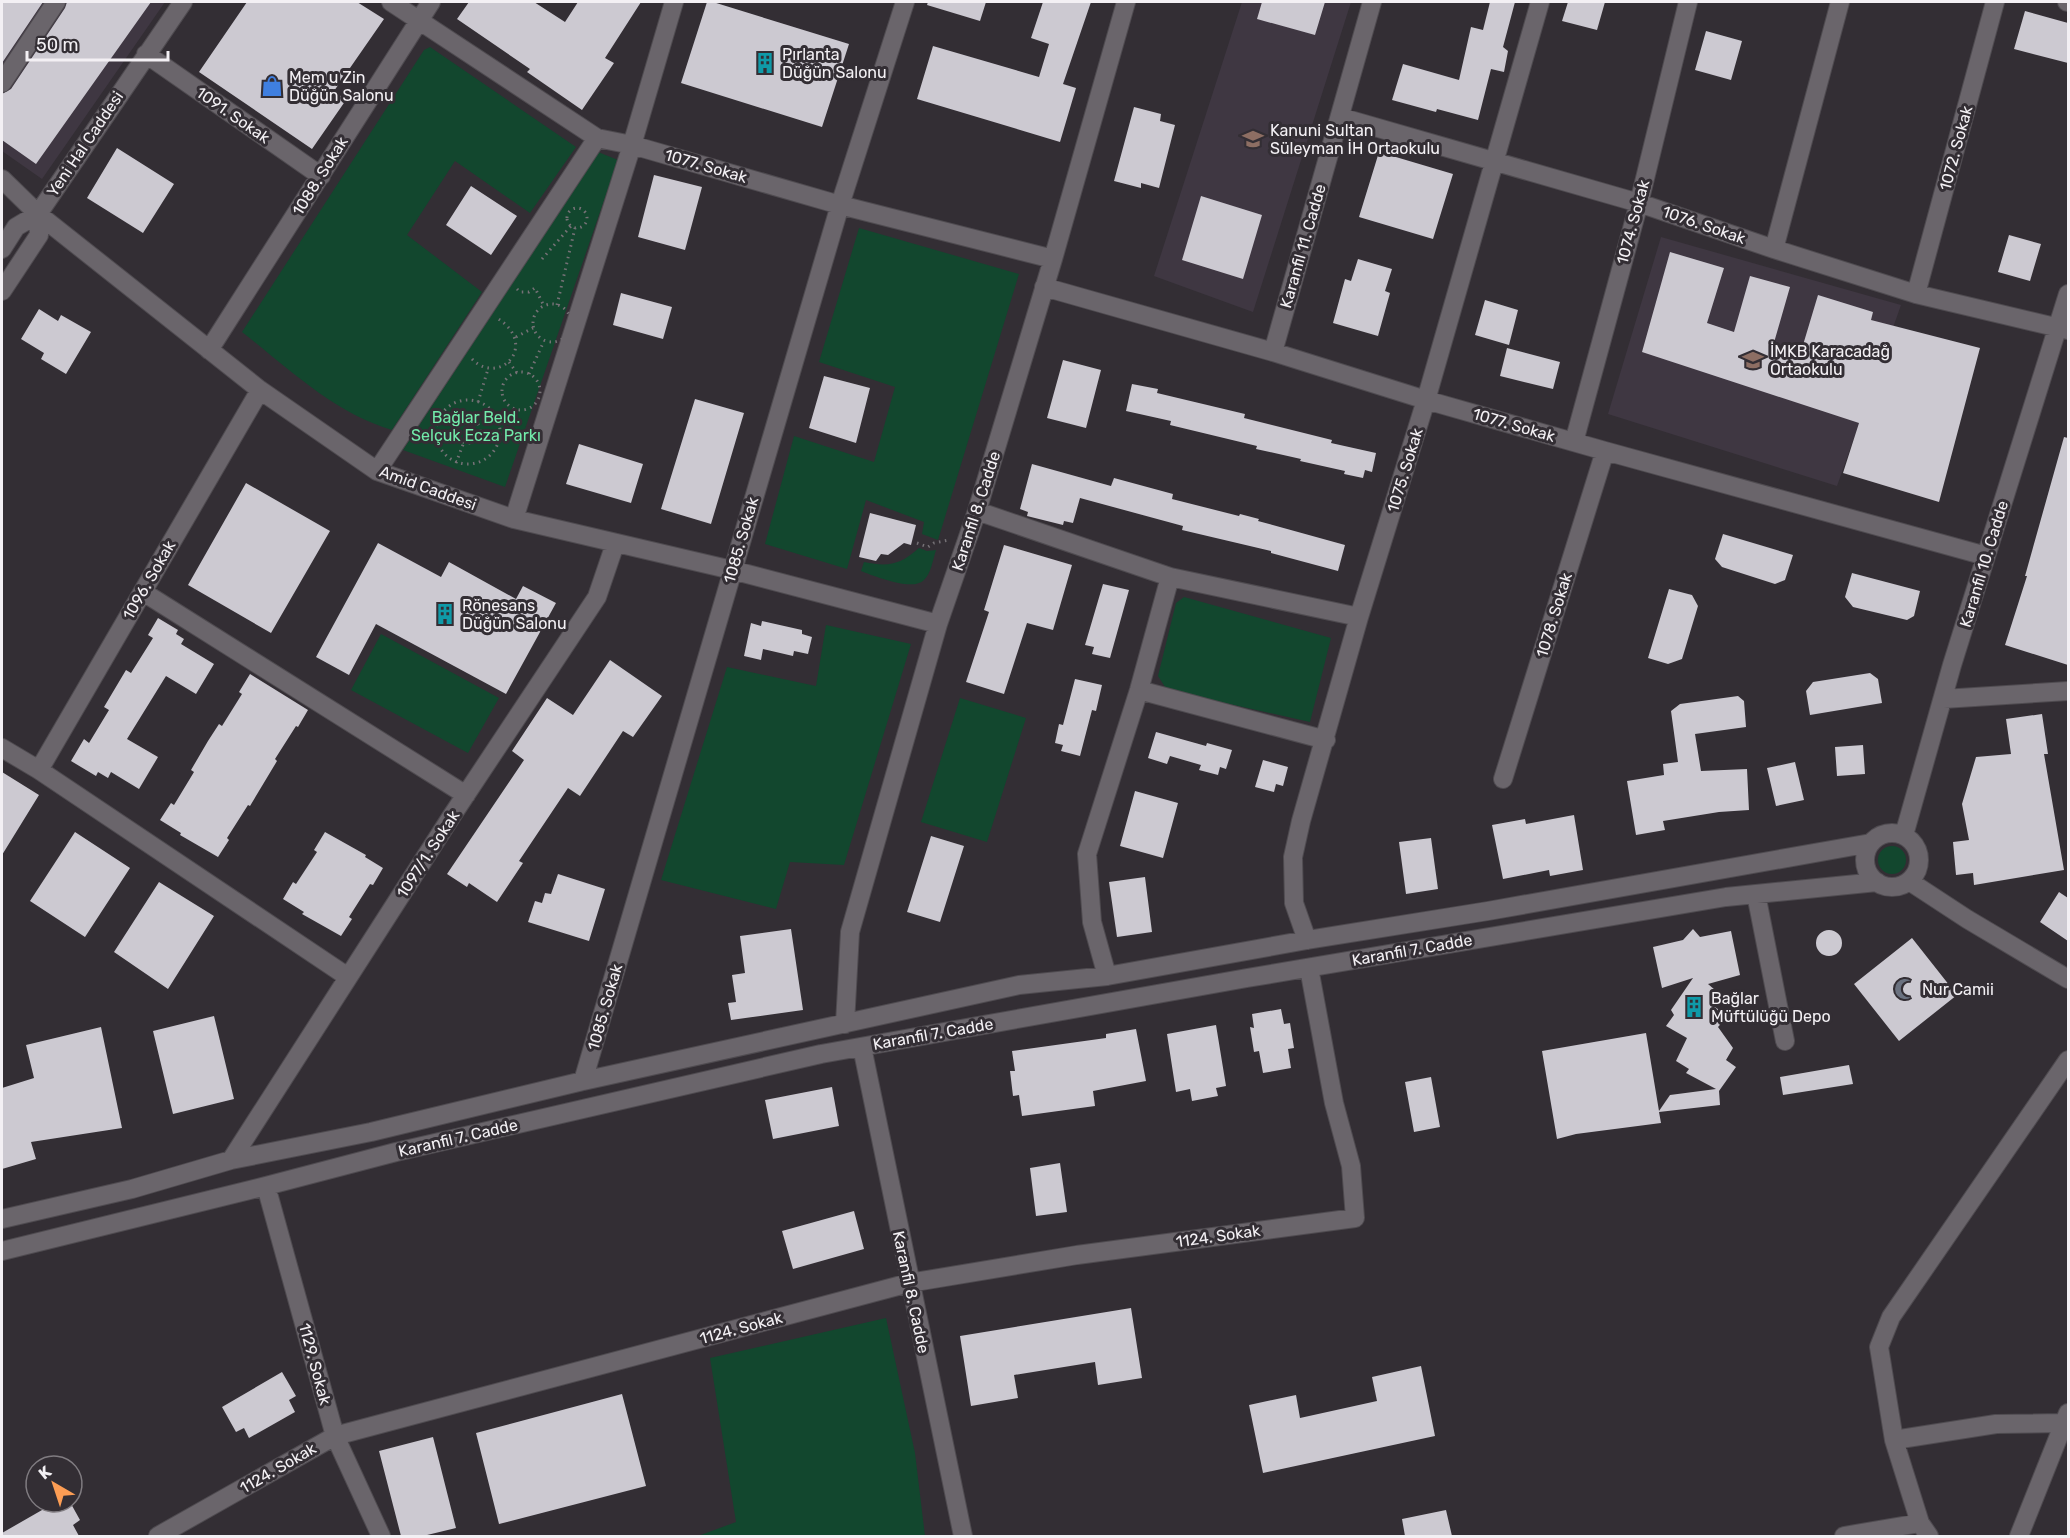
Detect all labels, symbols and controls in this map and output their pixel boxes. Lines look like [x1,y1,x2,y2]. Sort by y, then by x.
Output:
scale bar [27,24,168,62]
text: 50 m [36,34,79,56]
place label: Pırlanta Düğün Salonu [782,45,887,82]
building icon: Pırlanta Düğün Salonu [753,51,777,75]
place label: Mem u Zin Düğün Salonu [289,68,394,105]
shop icon: Mem u Zin Düğün Salonu [260,74,284,98]
street label: 1091. Sokak [192,83,274,148]
street label: Yeni Hal Caddesi [43,88,127,200]
street label: 1072. Sokak [1936,103,1977,192]
place label: Kanuni Sultan Süleyman İH Ortaokulu [1270,121,1440,158]
school or university icon: Kanuni Sultan Süleyman İH Ortaokulu [1241,127,1265,151]
street label: 1088. Sokak [288,132,352,219]
street label: 1077. Sokak [663,145,750,187]
street label: 1074. Sokak [1613,177,1654,266]
street label: Karanfil 11. Cadde [1276,182,1330,310]
street label: 1076. Sokak [1660,202,1749,248]
place label: İMKB Karacadağ Ortaokulu [1770,342,1890,379]
school or university icon: İMKB Karacadağ Ortaokulu [1741,348,1765,372]
street label: 1077. Sokak [1471,404,1558,446]
park label: Bağlar Beld. Selçuk Ecza Parkı [411,408,541,445]
street label: 1075. Sokak [1383,425,1427,514]
street label: Karanfil 8. Cadde [948,449,1004,573]
street label: Amid Caddesi [377,462,479,514]
street label: 1085. Sokak [720,494,763,585]
street label: Karanfil 10. Cadde [1956,498,2012,630]
street label: 1096. Sokak [119,536,180,623]
street label: 1078. Sokak [1532,570,1576,660]
place label: Rönesans Düğün Salonu [462,596,567,633]
building icon: Rönesans Düğün Salonu [433,602,457,626]
street label: 1097/1. Sokak [393,806,464,901]
street label: Karanfil 7. Cadde [1350,930,1474,970]
street label: 1085. Sokak [584,961,627,1052]
mosque icon: Nur Camii [1893,977,1917,1001]
place label: Nur Camii [1922,980,1994,999]
place label: Bağlar Müftülüğü Depo [1711,989,1831,1026]
building icon: Bağlar Müftülüğü Depo [1682,995,1706,1019]
street label: Karanfil 7. Cadde [871,1014,995,1054]
street label: Karanfil 7. Cadde [396,1115,520,1161]
street label: 1124. Sokak [1175,1221,1262,1251]
street label: Karanfil 8. Cadde [889,1229,933,1355]
street label: 1124. Sokak [698,1308,785,1348]
street label: 1129. Sokak [295,1321,335,1408]
street label: 1124. Sokak [236,1438,320,1497]
north arrow [24,1454,84,1514]
text: K [35,1462,55,1483]

